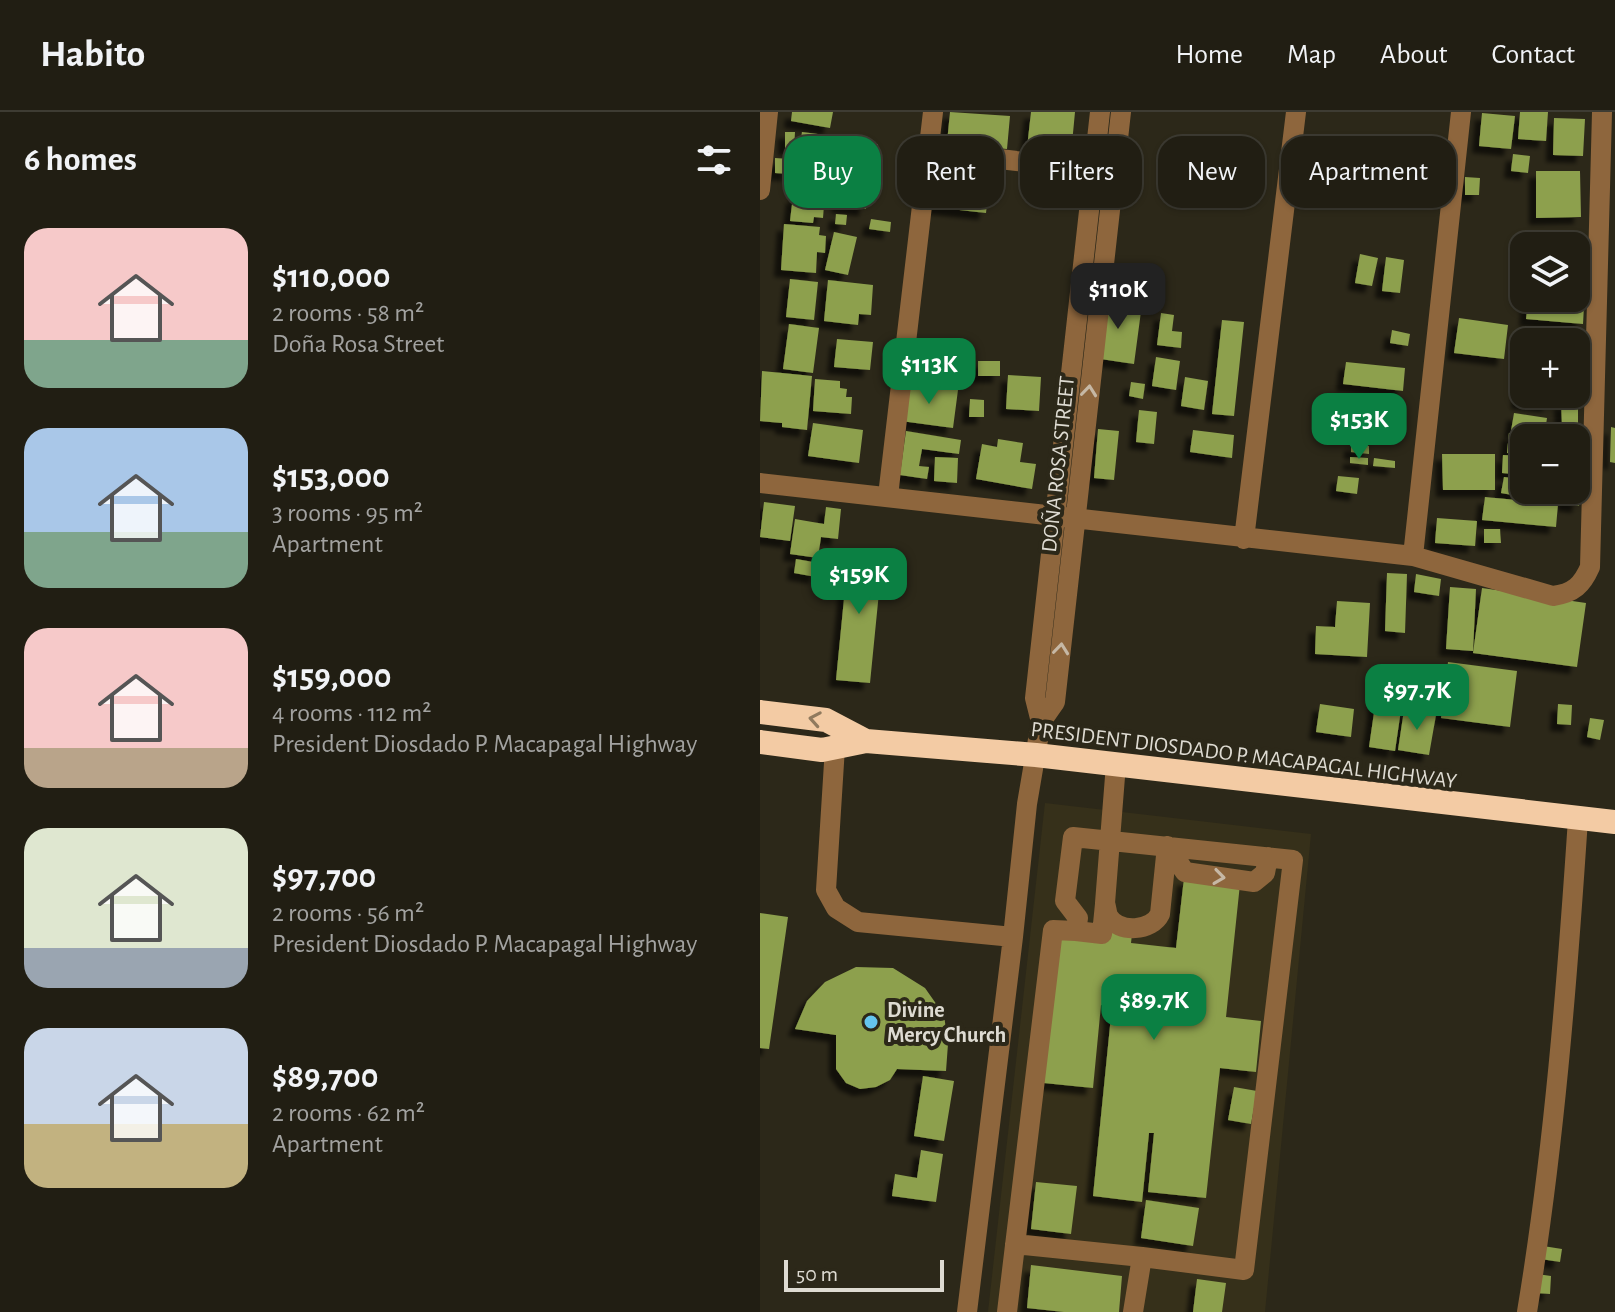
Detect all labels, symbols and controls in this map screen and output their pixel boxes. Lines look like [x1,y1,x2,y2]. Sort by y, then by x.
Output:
text: Habito [40,36,145,74]
text: Home [1176,41,1243,69]
text: Map [1287,41,1336,69]
text: About [1380,41,1448,69]
text: Contact [1492,41,1575,69]
chip: Buy [784,136,881,208]
chip: Rent [897,136,1004,208]
chip: Filters [1020,136,1142,208]
chip: New [1158,136,1265,208]
chip: Apartment [1281,136,1456,208]
icon: filters [692,138,736,182]
text: 6 homes [24,143,137,177]
map controls [1510,232,1590,504]
button: layers [1510,232,1590,312]
icon: home [88,260,184,356]
text: $110,000 [272,260,390,294]
pin: $110K [1062,263,1174,331]
text: $110K [1088,276,1148,302]
text: 2 rooms · 58 m² [272,300,424,326]
button: + [1510,328,1590,408]
text: Doña Rosa Street [272,331,444,357]
pin: $113K [873,338,985,406]
text: $113K [901,351,957,377]
street label: DOÑA ROSA STREET [1037,374,1078,553]
one-way arrow [1081,384,1098,397]
pin: $153K [1303,393,1415,461]
text: $153K [1330,406,1388,432]
button: − [1510,424,1590,504]
icon: home [88,460,184,556]
text: $153,000 [272,460,390,494]
text: 3 rooms · 95 m² [272,500,423,526]
text: Apartment [272,531,383,557]
pin: $159K [803,548,915,616]
text: $159K [829,561,889,587]
one-way arrow [1052,642,1069,655]
icon: home [88,660,184,756]
text: $159,000 [272,660,392,694]
pin: $97.7K [1352,664,1482,732]
text: $97.7K [1383,677,1451,703]
text: 4 rooms · 112 m² [272,700,431,726]
one-way arrow [808,712,822,729]
street label: PRESIDENT DIOSDADO P. MACAPAGAL HIGHWAY [1029,718,1459,792]
text: President Diosdado P. Macapagal Highway [272,731,697,757]
icon: home [88,860,184,956]
text: $97,700 [272,860,376,894]
one-way arrow [1212,868,1226,885]
text: 2 rooms · 56 m² [272,900,424,926]
text: President Diosdado P. Macapagal Highway [272,931,697,957]
pin: $89.7K [1089,974,1219,1042]
text: $89.7K [1119,987,1189,1013]
place label: Divine Mercy Church [887,999,1006,1047]
marker: Divine Mercy Church [862,1013,880,1031]
icon: home [88,1060,184,1156]
text: $89,700 [272,1060,378,1094]
text: 2 rooms · 62 m² [272,1100,425,1126]
text: Apartment [272,1131,383,1157]
scale bar [784,1256,944,1292]
text: 50 m [796,1263,838,1285]

